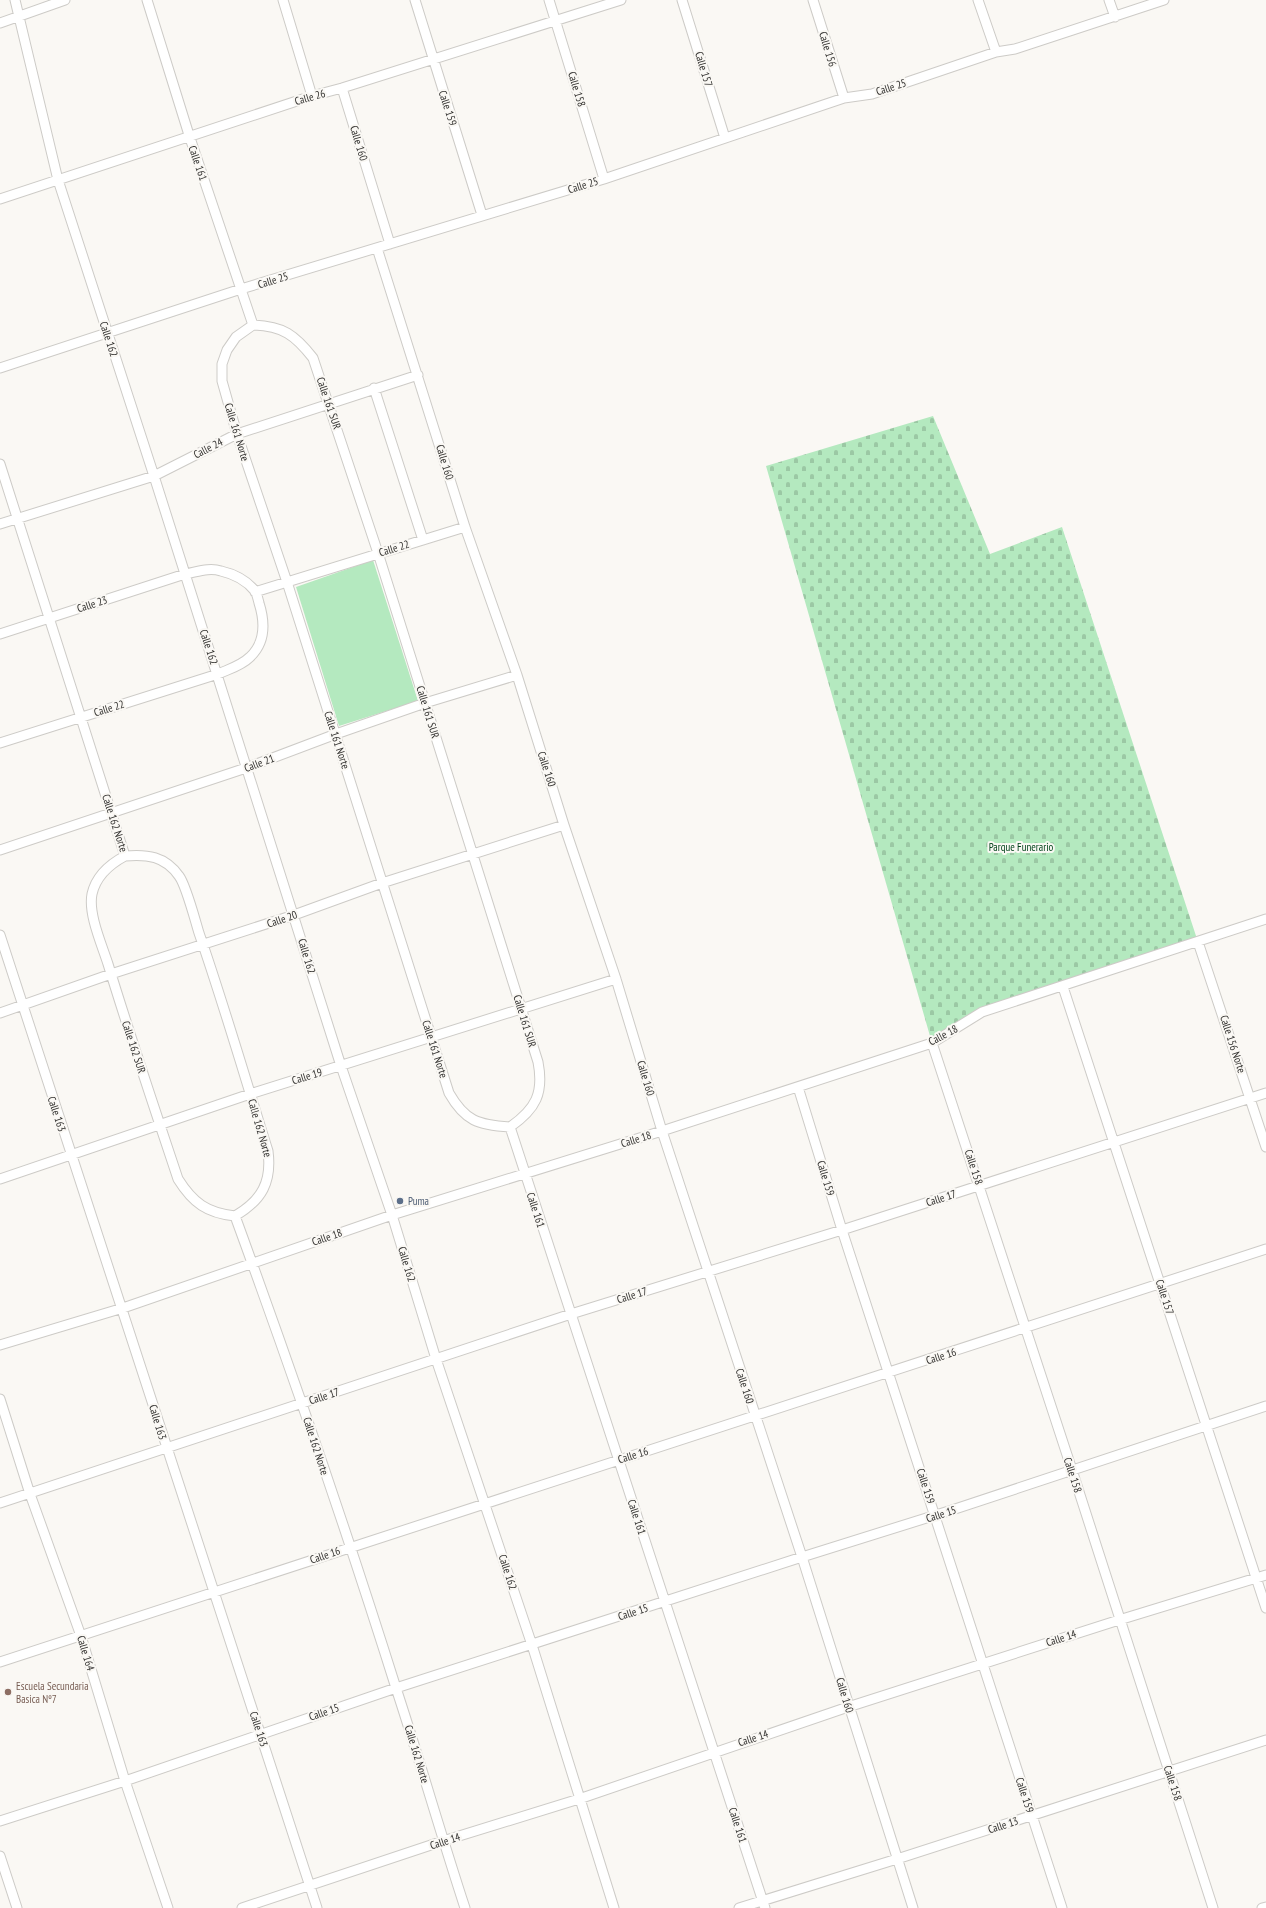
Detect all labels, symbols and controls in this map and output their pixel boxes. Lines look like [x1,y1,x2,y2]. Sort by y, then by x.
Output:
street label: Calle 156 [816,30,840,68]
street label: Calle 157 [692,50,716,88]
street label: Calle 158 [565,70,589,108]
street label: Calle 25 [874,76,908,98]
street label: Calle 26 [293,86,327,108]
street label: Calle 159 [436,89,460,127]
street label: Calle 160 [347,124,371,162]
street label: Calle 161 [185,144,211,182]
street label: Calle 25 [566,174,600,196]
street label: Calle 25 [256,269,290,291]
street label: Calle 162 [97,320,121,358]
street label: Calle 161 SUR [314,375,344,431]
street label: Calle 161 Norte [222,401,253,463]
street label: Calle 24 [191,435,225,461]
street label: Calle 160 [433,443,457,481]
street label: Calle 22 [377,537,411,559]
street label: Calle 23 [75,593,109,615]
street label: Calle 162 [197,628,221,666]
street label: Calle 161 SUR [413,684,443,740]
street label: Calle 22 [92,697,126,719]
street label: Calle 161 Norte [321,709,353,771]
street label: Calle 160 [535,750,559,788]
street label: Calle 21 [242,751,276,775]
street label: Calle 162 Norte [99,792,131,854]
park label: Parque Funerario [989,840,1054,854]
street label: Calle 20 [265,907,299,931]
street label: Calle 162 [295,937,319,975]
street label: Calle 161 SUR [510,993,540,1049]
street label: Calle 156 Norte [1217,1013,1249,1075]
street label: Calle 161 Norte [419,1018,451,1080]
street label: Calle 162 SUR [119,1019,149,1075]
street label: Calle 18 [926,1021,960,1049]
street label: Calle 160 [634,1059,658,1097]
street label: Calle 19 [290,1065,324,1087]
street label: Calle 163 [45,1095,69,1133]
street label: Calle 162 Norte [245,1097,275,1159]
street label: Calle 18 [619,1128,653,1150]
street label: Calle 158 [962,1148,986,1186]
street label: Calle 159 [814,1159,838,1197]
street label: Calle 17 [924,1187,958,1209]
street label: Calle 161 [524,1191,548,1229]
place label: Puma [408,1194,429,1208]
marker: Puma [395,1196,405,1206]
street label: Calle 18 [310,1225,344,1249]
street label: Calle 162 [395,1245,419,1283]
street label: Calle 157 [1153,1278,1177,1316]
street label: Calle 17 [615,1284,649,1306]
street label: Calle 16 [924,1345,958,1367]
street label: Calle 160 [733,1367,757,1405]
street label: Calle 17 [307,1385,341,1407]
street label: Calle 163 [146,1403,170,1441]
street label: Calle 162 Norte [300,1415,332,1477]
street label: Calle 16 [616,1444,650,1466]
street label: Calle 158 [1061,1456,1085,1494]
street label: Calle 159 [914,1467,938,1505]
street label: Calle 161 [625,1498,649,1536]
street label: Calle 15 [924,1503,958,1525]
street label: Calle 16 [308,1543,342,1567]
street label: Calle 162 [496,1553,520,1591]
street label: Calle 15 [616,1601,650,1623]
street label: Calle 14 [1044,1627,1078,1649]
street label: Calle 164 [74,1634,98,1672]
street label: Calle 160 [833,1676,857,1714]
place label: Escuela Secundaria Basica Nº7 [16,1679,89,1706]
marker: Escuela Secundaria Basica Nº7 [3,1687,13,1697]
street label: Calle 15 [307,1700,341,1724]
street label: Calle 163 [247,1710,271,1748]
street label: Calle 162 Norte [402,1723,433,1785]
street label: Calle 14 [736,1727,770,1749]
street label: Calle 158 [1161,1764,1185,1802]
street label: Calle 159 [1013,1776,1037,1814]
street label: Calle 161 [726,1806,750,1844]
street label: Calle 13 [986,1814,1020,1836]
street label: Calle 14 [428,1830,462,1852]

